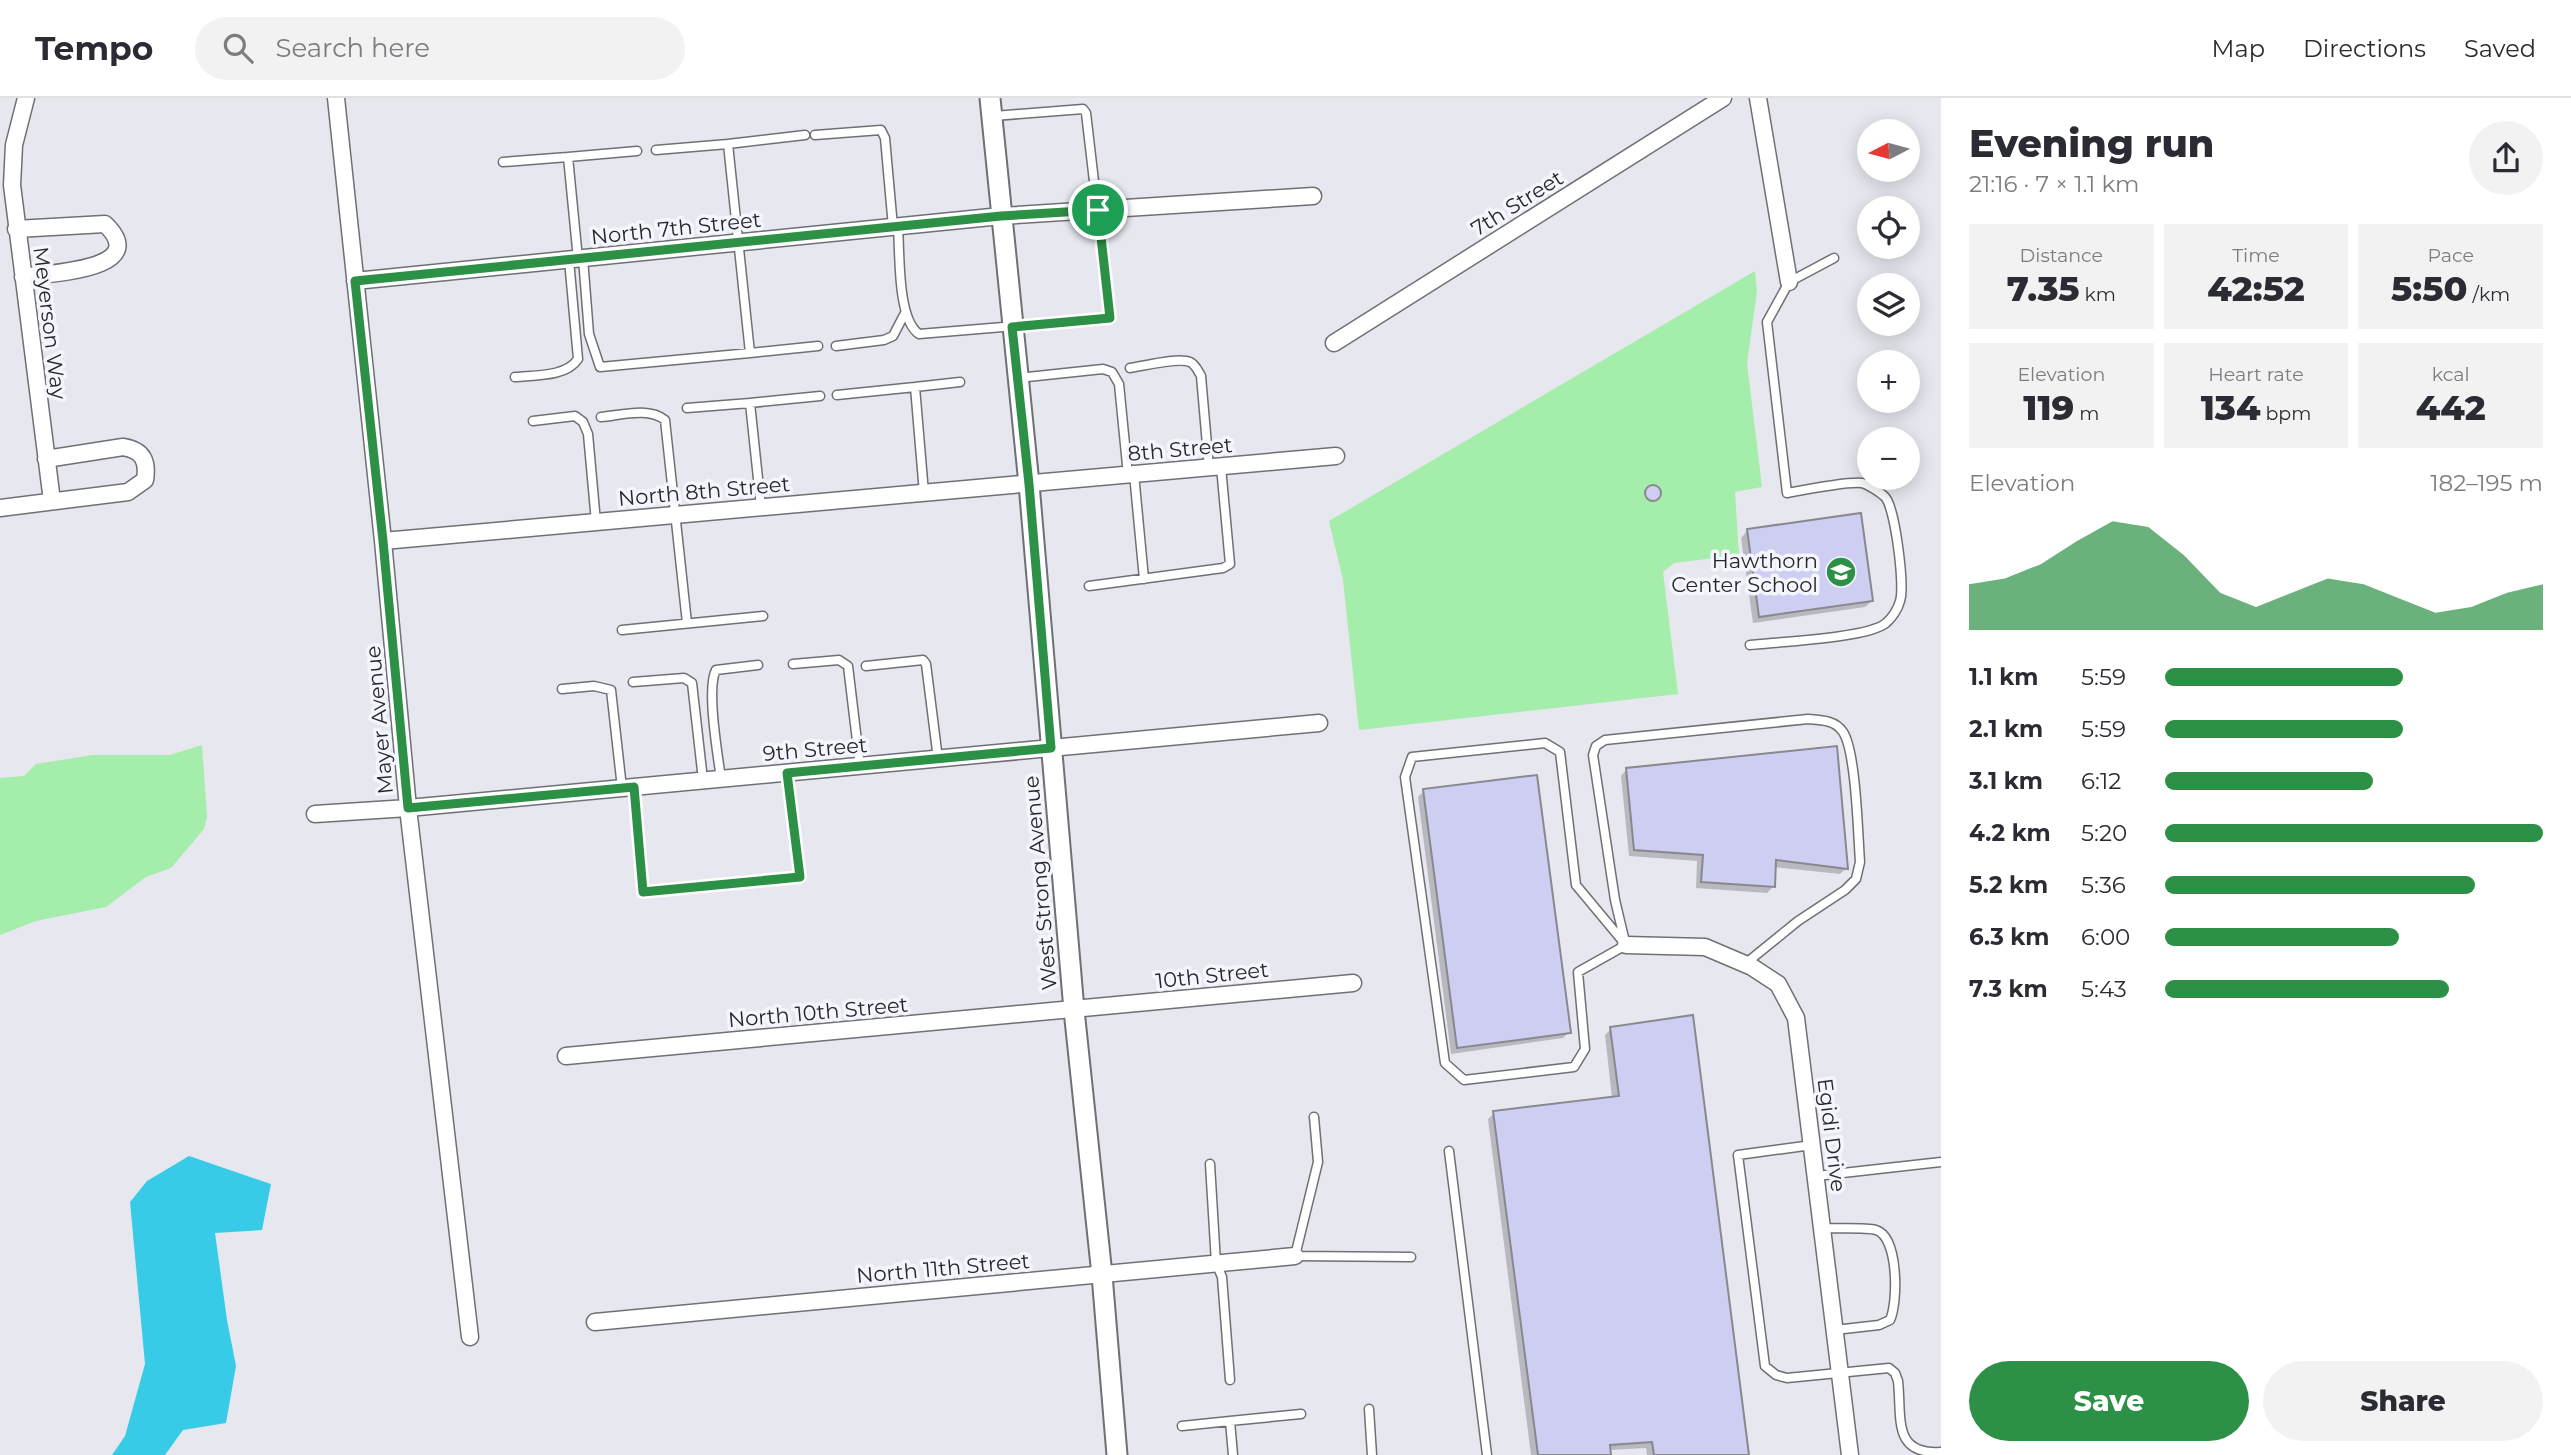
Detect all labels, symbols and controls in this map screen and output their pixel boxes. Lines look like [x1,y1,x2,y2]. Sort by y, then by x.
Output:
search box [195,17,685,80]
text: Tempo [35,28,153,68]
icon: search [219,29,257,67]
text: Search here [275,32,430,64]
text: Map [2212,34,2265,63]
text: Directions [2303,34,2426,63]
text: Saved [2464,34,2536,63]
north arrow [1857,119,1920,182]
map controls [1857,119,1920,490]
text: Evening run [1969,120,2214,167]
button: share [2469,121,2543,195]
street label: 7th Street [1466,165,1568,241]
text: 21:16 · 7 × 1.1 km [1969,170,2139,198]
pin [1068,180,1128,240]
icon: arrive [1079,191,1117,229]
button: locate [1857,196,1920,259]
street label: North 7th Street [590,207,762,249]
text: Distance [2020,244,2103,267]
text: Time [2232,244,2280,267]
text: Pace [2427,244,2474,267]
street label: Meyerson Way [28,245,72,401]
text: 7.35 [2007,267,2080,310]
text: 42:52 [2207,267,2305,310]
text: 5:50 [2391,267,2467,310]
button: layers [1857,273,1920,336]
text: km [2080,283,2116,306]
text: /km [2467,283,2510,306]
button: + [1857,350,1920,413]
text: Elevation [2017,363,2105,386]
text: Heart rate [2208,363,2304,386]
text: kcal [2432,363,2470,386]
text: 119 [2023,386,2074,429]
text: 134 [2201,386,2260,429]
text: 442 [2416,386,2486,429]
text: m [2074,402,2099,425]
text: bpm [2260,402,2311,425]
button: − [1857,427,1920,490]
street label: 8th Street [1127,432,1233,466]
text: Elevation [1969,469,2075,497]
text: 182–195 m [2430,469,2543,497]
street label: North 8th Street [617,471,791,511]
place label: Hawthorn Center School [1671,548,1818,597]
school or university icon: Hawthorn Center School [1824,555,1858,589]
street label: Mayer Avenue [360,645,398,795]
text: 1.1 km [1969,663,2038,691]
text: 5:59 [2081,663,2126,691]
text: 2.1 km [1969,715,2043,743]
text: 5:59 [2081,715,2126,743]
street label: 9th Street [762,732,868,766]
text: 3.1 km [1969,767,2043,795]
text: 6:12 [2081,767,2121,795]
street label: West Strong Avenue [1018,775,1062,991]
text: 4.2 km [1969,819,2051,847]
text: 5:20 [2081,819,2127,847]
text: 5.2 km [1969,871,2048,899]
text: 5:36 [2081,871,2126,899]
text: 6.3 km [1969,923,2049,951]
text: 6:00 [2081,923,2130,951]
street label: 10th Street [1154,957,1270,993]
text: 7.3 km [1969,975,2048,1003]
text: 5:43 [2081,975,2127,1003]
street label: North 10th Street [727,992,909,1032]
street label: Egidi Drive [1813,1077,1851,1193]
street label: North 11th Street [855,1248,1031,1288]
button: Save [1969,1361,2249,1441]
button: Share [2263,1361,2543,1441]

